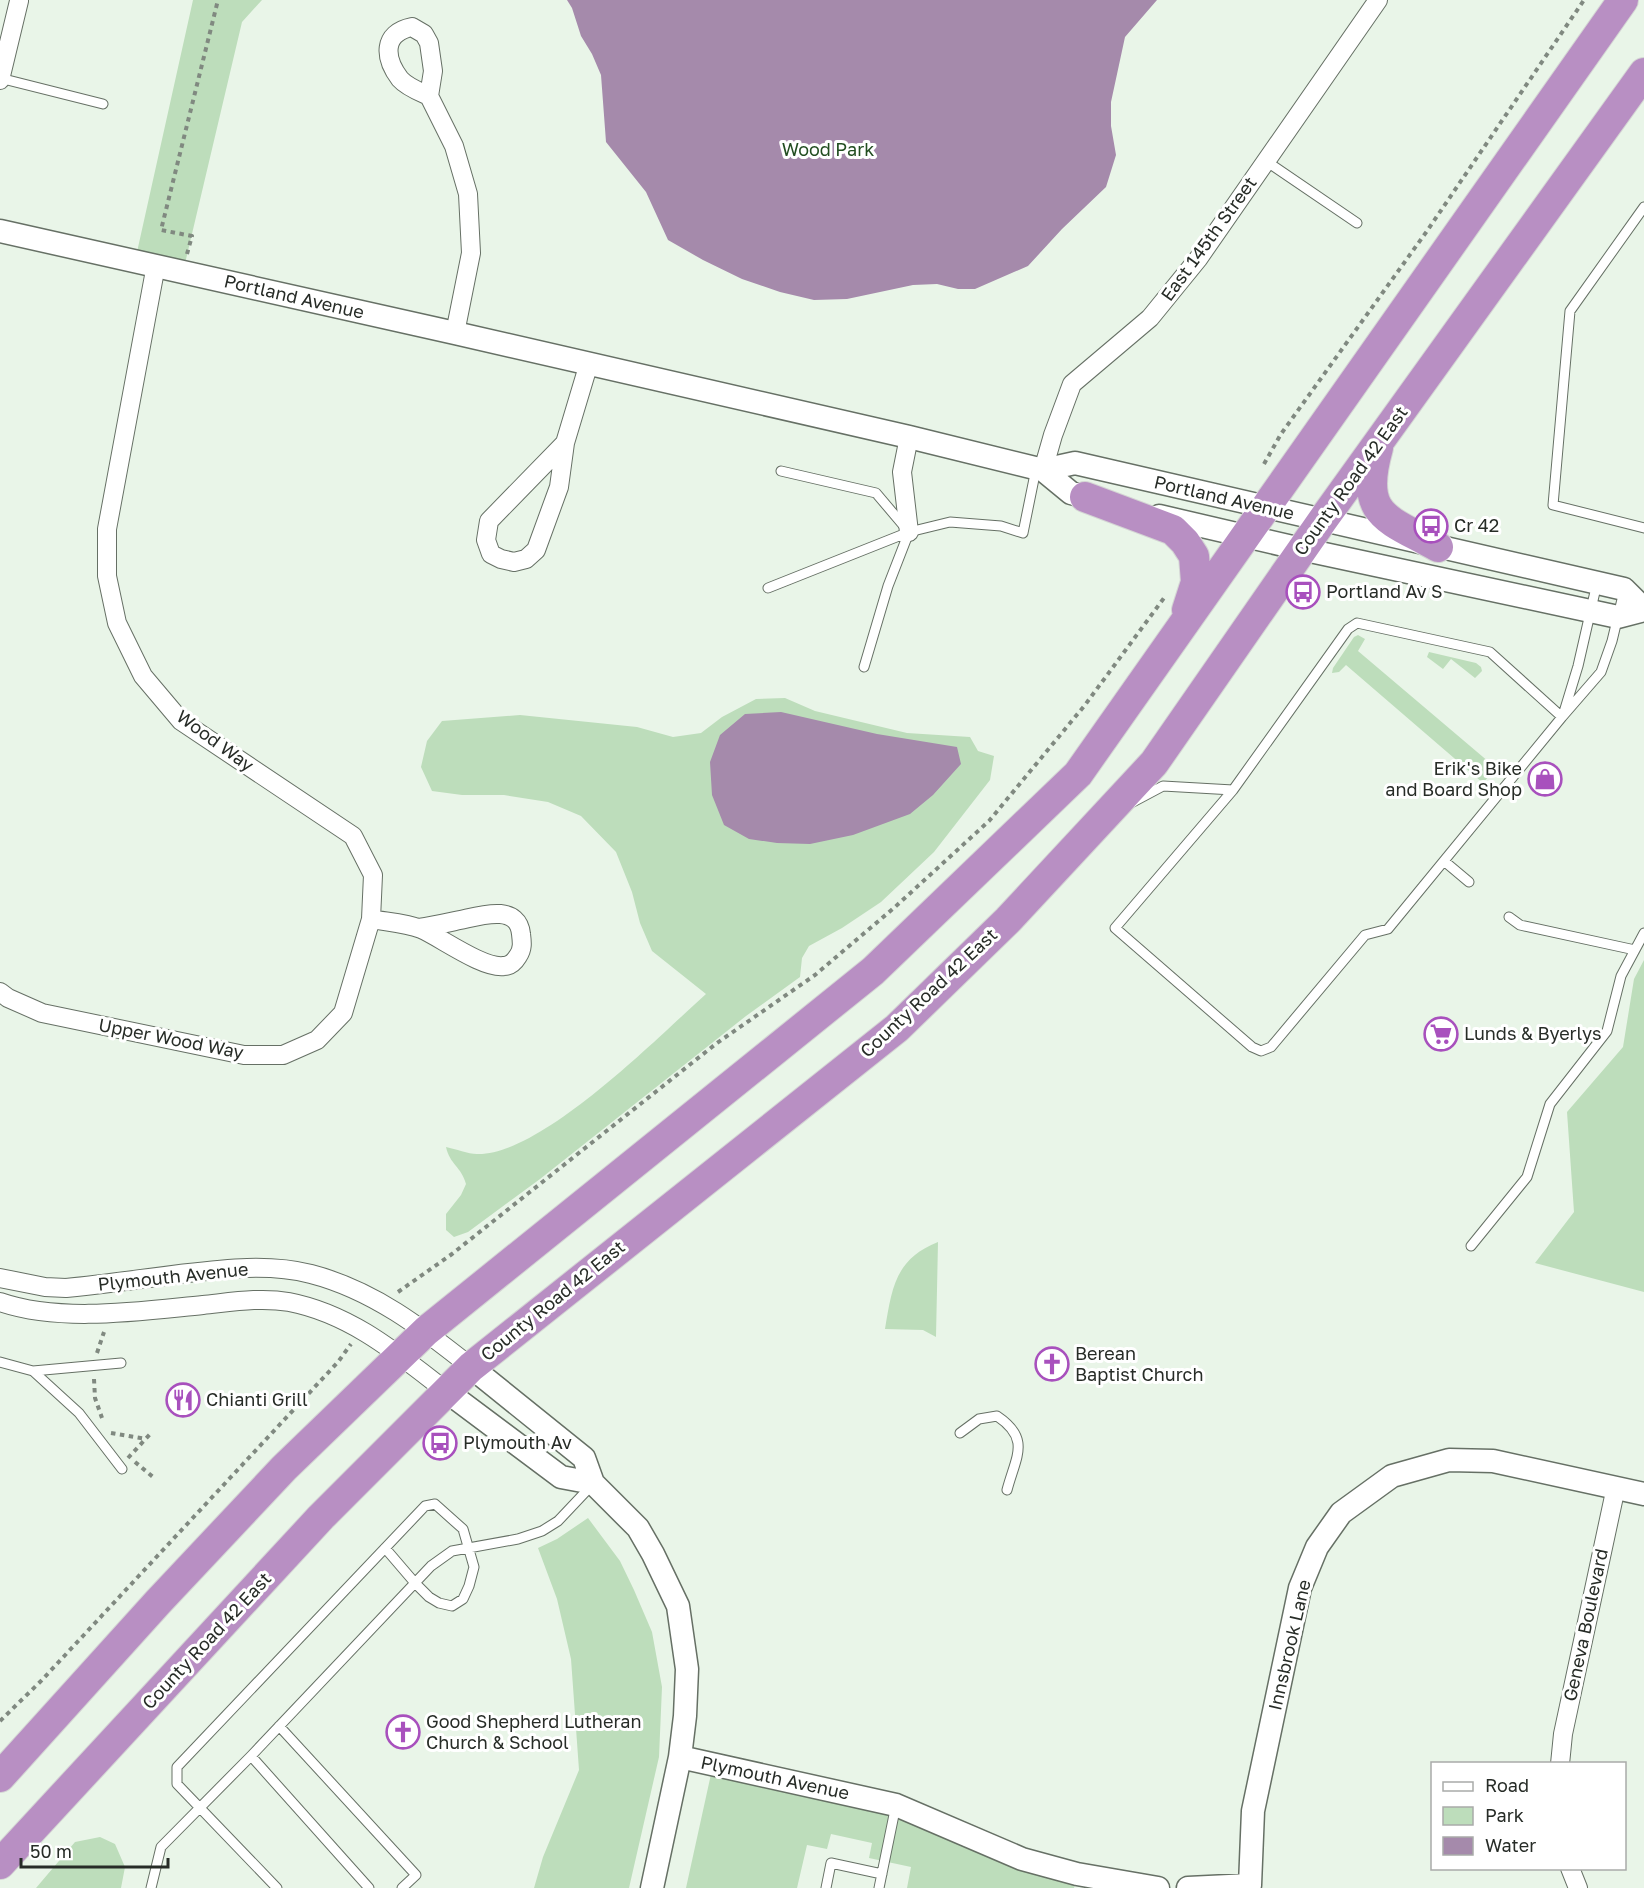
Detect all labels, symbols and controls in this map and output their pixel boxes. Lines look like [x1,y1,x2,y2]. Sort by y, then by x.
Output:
park label: Wood Park [782,138,874,160]
street label: East 145th Street [1156,172,1261,305]
street label: Portland Avenue [222,269,366,323]
street label: County Road 42 East [1289,401,1412,559]
street label: Portland Avenue [1152,470,1296,524]
bus stop icon: Cr 42 [1413,508,1449,544]
place label: Cr 42 [1454,514,1499,536]
bus stop icon: Portland Av S [1285,574,1321,610]
place label: Portland Av S [1326,580,1443,602]
street label: Wood Way [173,705,259,776]
place label: Erik's Bike and Board Shop [1385,757,1522,800]
shop icon: Erik's Bike and Board Shop [1527,761,1563,797]
street label: County Road 42 East [855,923,1001,1061]
street label: Upper Wood Way [97,1013,246,1063]
supermarket icon: Lunds & Byerlys [1423,1016,1459,1052]
place label: Lunds & Byerlys [1464,1022,1602,1044]
street label: County Road 42 East [476,1235,629,1365]
street label: Plymouth Avenue [97,1257,249,1295]
place label: Berean Baptist Church [1075,1342,1203,1385]
church icon: Berean Baptist Church [1034,1346,1070,1382]
restaurant icon: Chianti Grill [165,1382,201,1418]
place label: Chianti Grill [206,1388,308,1410]
bus stop icon: Plymouth Av [422,1425,458,1461]
place label: Plymouth Av [463,1431,572,1453]
street label: Geneva Boulevard [1558,1546,1612,1703]
street label: County Road 42 East [137,1567,275,1713]
street label: Innsbrook Lane [1263,1577,1315,1712]
place label: Good Shepherd Lutheran Church & School [426,1710,641,1753]
church icon: Good Shepherd Lutheran Church & School [385,1714,421,1750]
street label: Plymouth Avenue [699,1751,851,1803]
legend [1431,1762,1626,1870]
text: Road [1485,1774,1529,1796]
text: Park [1485,1804,1524,1826]
scale bar [21,1831,168,1869]
text: Water [1485,1834,1536,1856]
text: 50 m [30,1840,72,1862]

